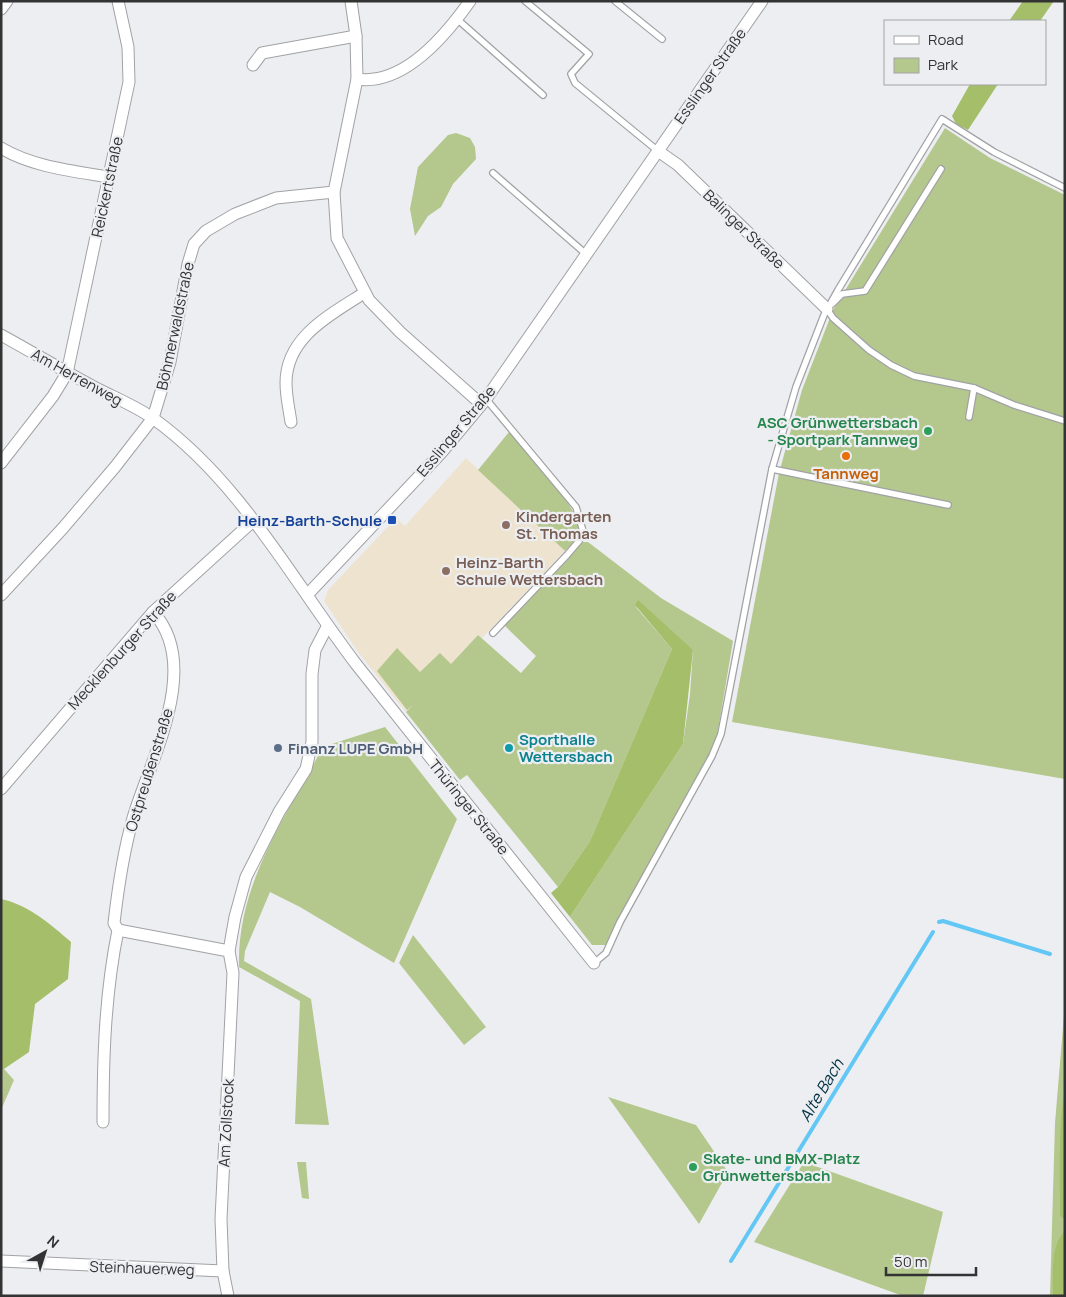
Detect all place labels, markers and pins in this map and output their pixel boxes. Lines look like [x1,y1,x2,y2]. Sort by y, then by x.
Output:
place label: ASC Grünwettersbach - Sportpark Tannweg [757,412,918,450]
marker: ASC Grünwettersbach - Sportpark Tannweg [922,425,934,437]
marker: Tannweg [840,450,852,462]
place label: Tannweg [813,463,879,484]
place label: Kindergarten St. Thomas [516,506,611,544]
place label: Heinz-Barth-Schule [237,510,382,531]
marker: Heinz-Barth-Schule [386,514,398,526]
marker: Kindergarten St. Thomas [500,519,512,531]
place label: Heinz-Barth Schule Wettersbach [456,552,603,590]
marker: Heinz-Barth Schule Wettersbach [440,565,452,577]
place label: Sporthalle Wettersbach [519,729,613,767]
place label: Finanz LUPE GmbH [288,738,423,759]
marker: Finanz LUPE GmbH [272,742,284,754]
marker: Sporthalle Wettersbach [503,742,515,754]
place label: Skate- und BMX-Platz Grünwettersbach [703,1148,860,1186]
marker: Skate- und BMX-Platz Grünwettersbach [687,1161,699,1173]

